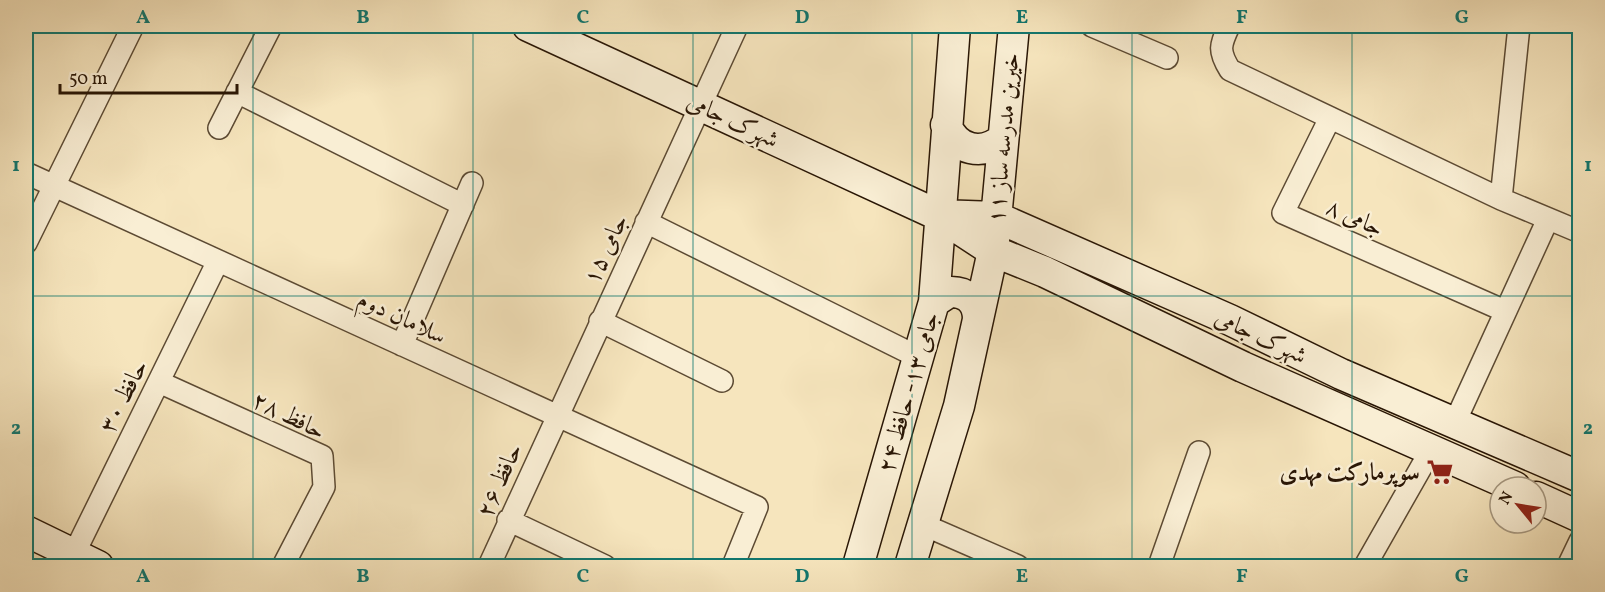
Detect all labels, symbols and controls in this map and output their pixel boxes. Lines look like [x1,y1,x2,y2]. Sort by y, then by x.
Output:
text: A [136,4,150,32]
text: B [356,4,370,32]
text: C [577,4,590,32]
text: D [795,4,809,32]
text: E [1016,4,1028,32]
text: F [1236,4,1248,32]
text: G [1455,4,1469,32]
street label: ۱۱ خیرین مدرسه ساز [981,52,1029,225]
scale bar [60,57,237,95]
text: 50 m [69,67,108,92]
street label: شهرک جامی [680,86,784,158]
text: 1 [12,152,20,180]
text: 1 [1584,152,1592,180]
street label: ۸ جامی [1320,191,1388,246]
street label: ۱۵ جامی [576,209,638,290]
street label: سلامان دوم [350,283,451,356]
street label: شهرک جامی [1208,302,1312,374]
street label: جامی ۱۳- حافظ ۲۴ [871,308,949,477]
street label: ۳۰ حافظ [92,354,158,439]
street label: حافظ ۲۸ [246,384,331,449]
text: 2 [11,415,21,443]
text: 2 [1583,415,1593,443]
street label: حافظ ۲۶ [469,438,532,523]
place label: سوپرمارکت مهدی [1279,457,1420,491]
supermarket icon: سوپرمارکت مهدی [1425,457,1455,487]
north arrow [1488,475,1548,535]
text: N [1494,488,1519,509]
text: A [136,563,150,591]
text: B [356,563,370,591]
text: C [577,563,590,591]
text: D [795,563,809,591]
text: E [1016,563,1028,591]
text: F [1236,563,1248,591]
text: G [1455,563,1469,591]

